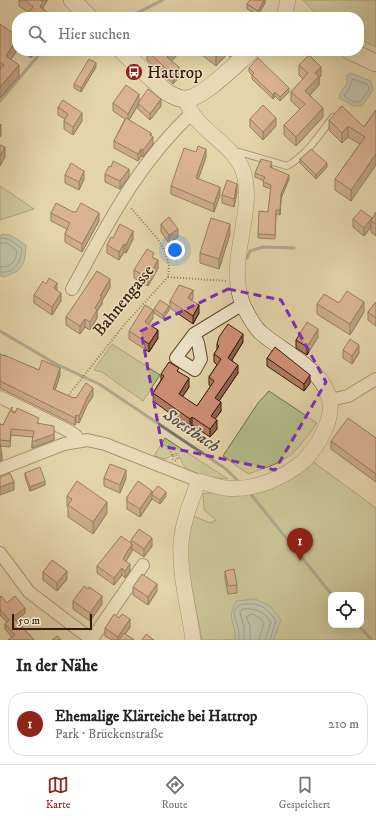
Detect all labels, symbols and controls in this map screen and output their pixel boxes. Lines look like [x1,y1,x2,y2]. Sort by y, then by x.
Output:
search box [12,12,364,56]
icon: search [26,23,48,45]
text: Hier suchen [58,25,130,44]
bus stop icon: Hattrop [124,62,144,82]
place label: Hattrop [147,62,203,84]
your location [165,240,185,260]
street label: Bahnengasse [88,260,159,341]
water label: Soestbach [158,403,224,458]
pin: 1 [287,528,313,561]
map controls [328,592,364,628]
button: locate [328,592,364,628]
scale bar [12,612,92,631]
text: 50 m [18,614,40,628]
text: In der Nähe [16,655,98,677]
text: Ehemalige Klärteiche bei Hattrop [55,707,257,726]
text: 1 [28,716,32,732]
text: 210 m [328,716,359,732]
text: Park · Brückenstraße [55,726,163,742]
tab: Karte [46,774,70,812]
tab: Route [162,774,188,812]
tab: Gespeichert [279,774,330,812]

